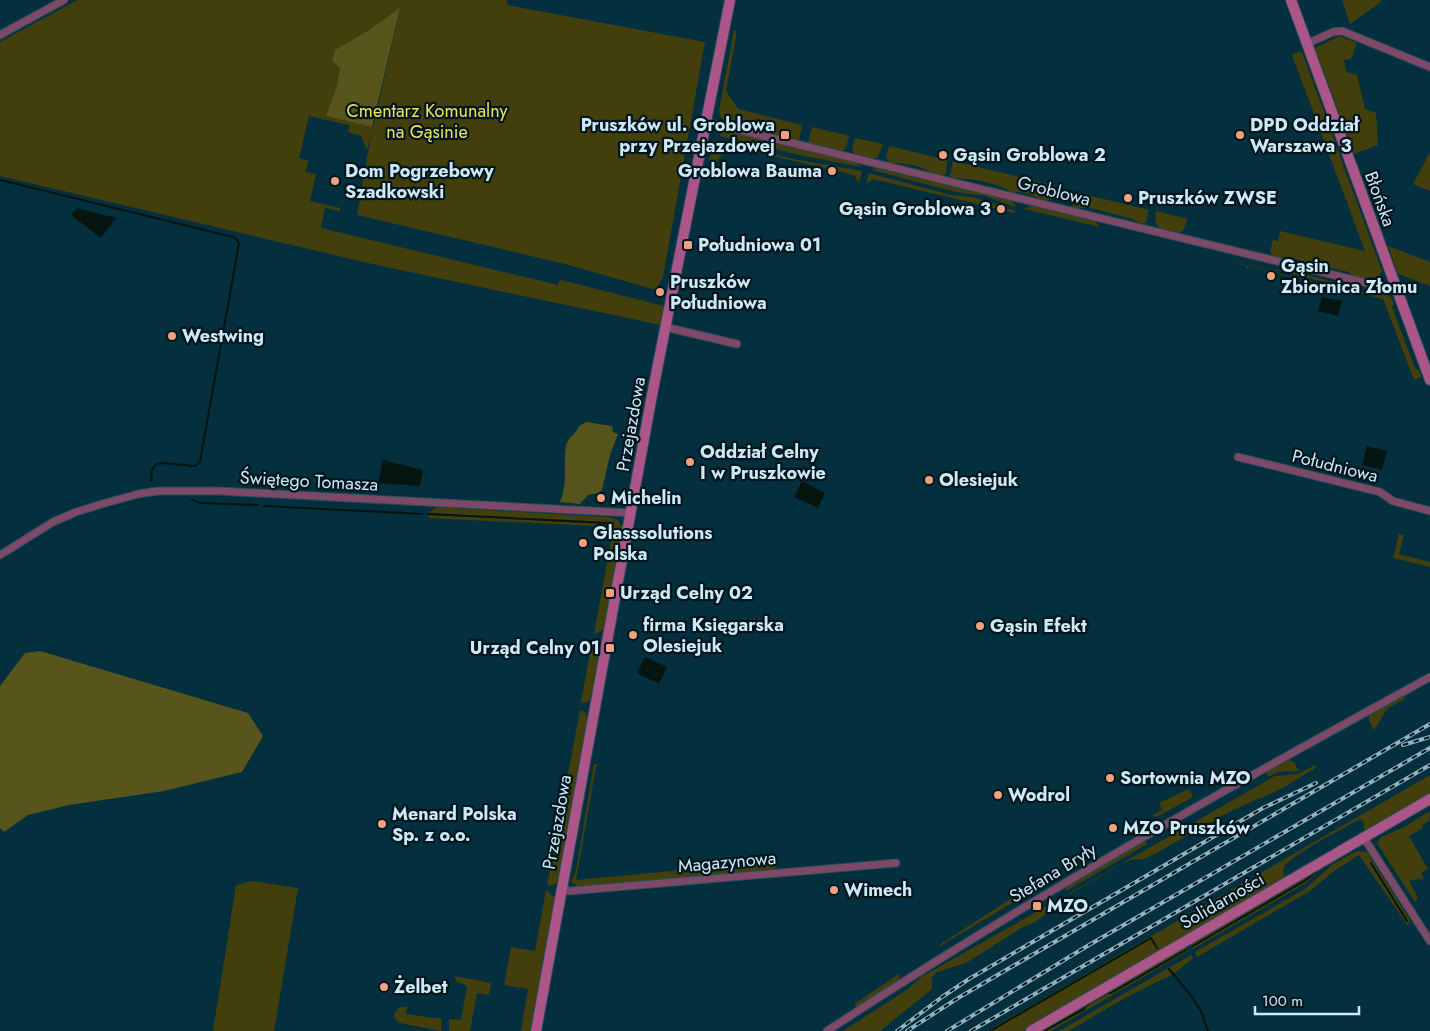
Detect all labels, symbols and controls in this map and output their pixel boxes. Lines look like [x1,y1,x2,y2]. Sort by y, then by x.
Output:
park label: Cmentarz Komunalny na Gąsinie [347,98,508,145]
place label: Pruszków ul. Groblowa przy Przejazdowej [581,112,775,159]
place label: DPD Oddział Warszawa 3 [1250,112,1360,159]
marker: Pruszków ul. Groblowa przy Przejazdowej [779,129,791,141]
marker: DPD Oddział Warszawa 3 [1234,129,1246,141]
place label: Gąsin Groblowa 2 [953,142,1106,168]
marker: Gąsin Groblowa 2 [937,149,949,161]
place label: Dom Pogrzebowy Szadkowski [345,158,494,205]
place label: Groblowa Bauma [678,158,822,184]
marker: Groblowa Bauma [826,165,838,177]
street label: Błońska [1358,168,1402,230]
street label: Groblowa [1015,169,1093,213]
marker: Dom Pogrzebowy Szadkowski [329,175,341,187]
place label: Pruszków ZWSE [1138,185,1277,211]
marker: Pruszków ZWSE [1122,192,1134,204]
place label: Gąsin Groblowa 3 [839,196,991,222]
marker: Gąsin Groblowa 3 [995,203,1007,215]
place label: Południowa 01 [698,232,821,258]
marker: Południowa 01 [682,239,694,251]
place label: Gąsin Zbiornica Złomu [1281,253,1417,300]
place label: Pruszków Południowa [670,269,767,316]
marker: Gąsin Zbiornica Złomu [1265,270,1277,282]
marker: Pruszków Południowa [654,286,666,298]
place label: Westwing [182,323,264,349]
marker: Westwing [166,330,178,342]
street label: Przejazdowa [610,375,652,473]
place label: Oddział Celny I w Pruszkowie [700,439,826,486]
street label: Południowa [1289,443,1381,489]
marker: Oddział Celny I w Pruszkowie [684,456,696,468]
street label: Świętego Tomasza [239,464,379,498]
place label: Olesiejuk [939,467,1019,493]
marker: Olesiejuk [923,474,935,486]
place label: Michelin [611,485,682,511]
marker: Michelin [595,492,607,504]
place label: Glasssolutions Polska [593,520,713,567]
marker: Glasssolutions Polska [577,537,589,549]
place label: Urząd Celny 02 [620,580,753,606]
marker: Urząd Celny 02 [604,587,616,599]
place label: firma Księgarska Olesiejuk [643,612,784,659]
place label: Gąsin Efekt [990,613,1087,639]
marker: Gąsin Efekt [974,620,986,632]
marker: firma Księgarska Olesiejuk [627,629,639,641]
place label: Urząd Celny 01 [470,635,600,661]
marker: Urząd Celny 01 [604,642,616,654]
place label: Sortownia MZO [1120,765,1251,791]
marker: Sortownia MZO [1104,772,1116,784]
street label: Przejazdowa [536,773,578,871]
place label: Wodrol [1008,782,1070,808]
marker: Wodrol [992,789,1004,801]
place label: Menard Polska Sp. z o.o. [392,801,517,848]
place label: MZO Pruszków [1123,815,1250,841]
marker: Menard Polska Sp. z o.o. [376,818,388,830]
marker: MZO Pruszków [1107,822,1119,834]
street label: Stefana Bryły [1005,837,1102,909]
street label: Magazynowa [677,845,777,879]
street label: Solidarności [1175,866,1269,936]
place label: Wimech [844,877,912,903]
marker: Wimech [828,884,840,896]
place label: MZO [1047,893,1088,919]
marker: MZO [1031,900,1043,912]
place label: Żelbet [394,974,448,1000]
marker: Żelbet [378,981,390,993]
scale bar [1255,984,1359,1016]
text: 100 m [1262,990,1303,1012]

